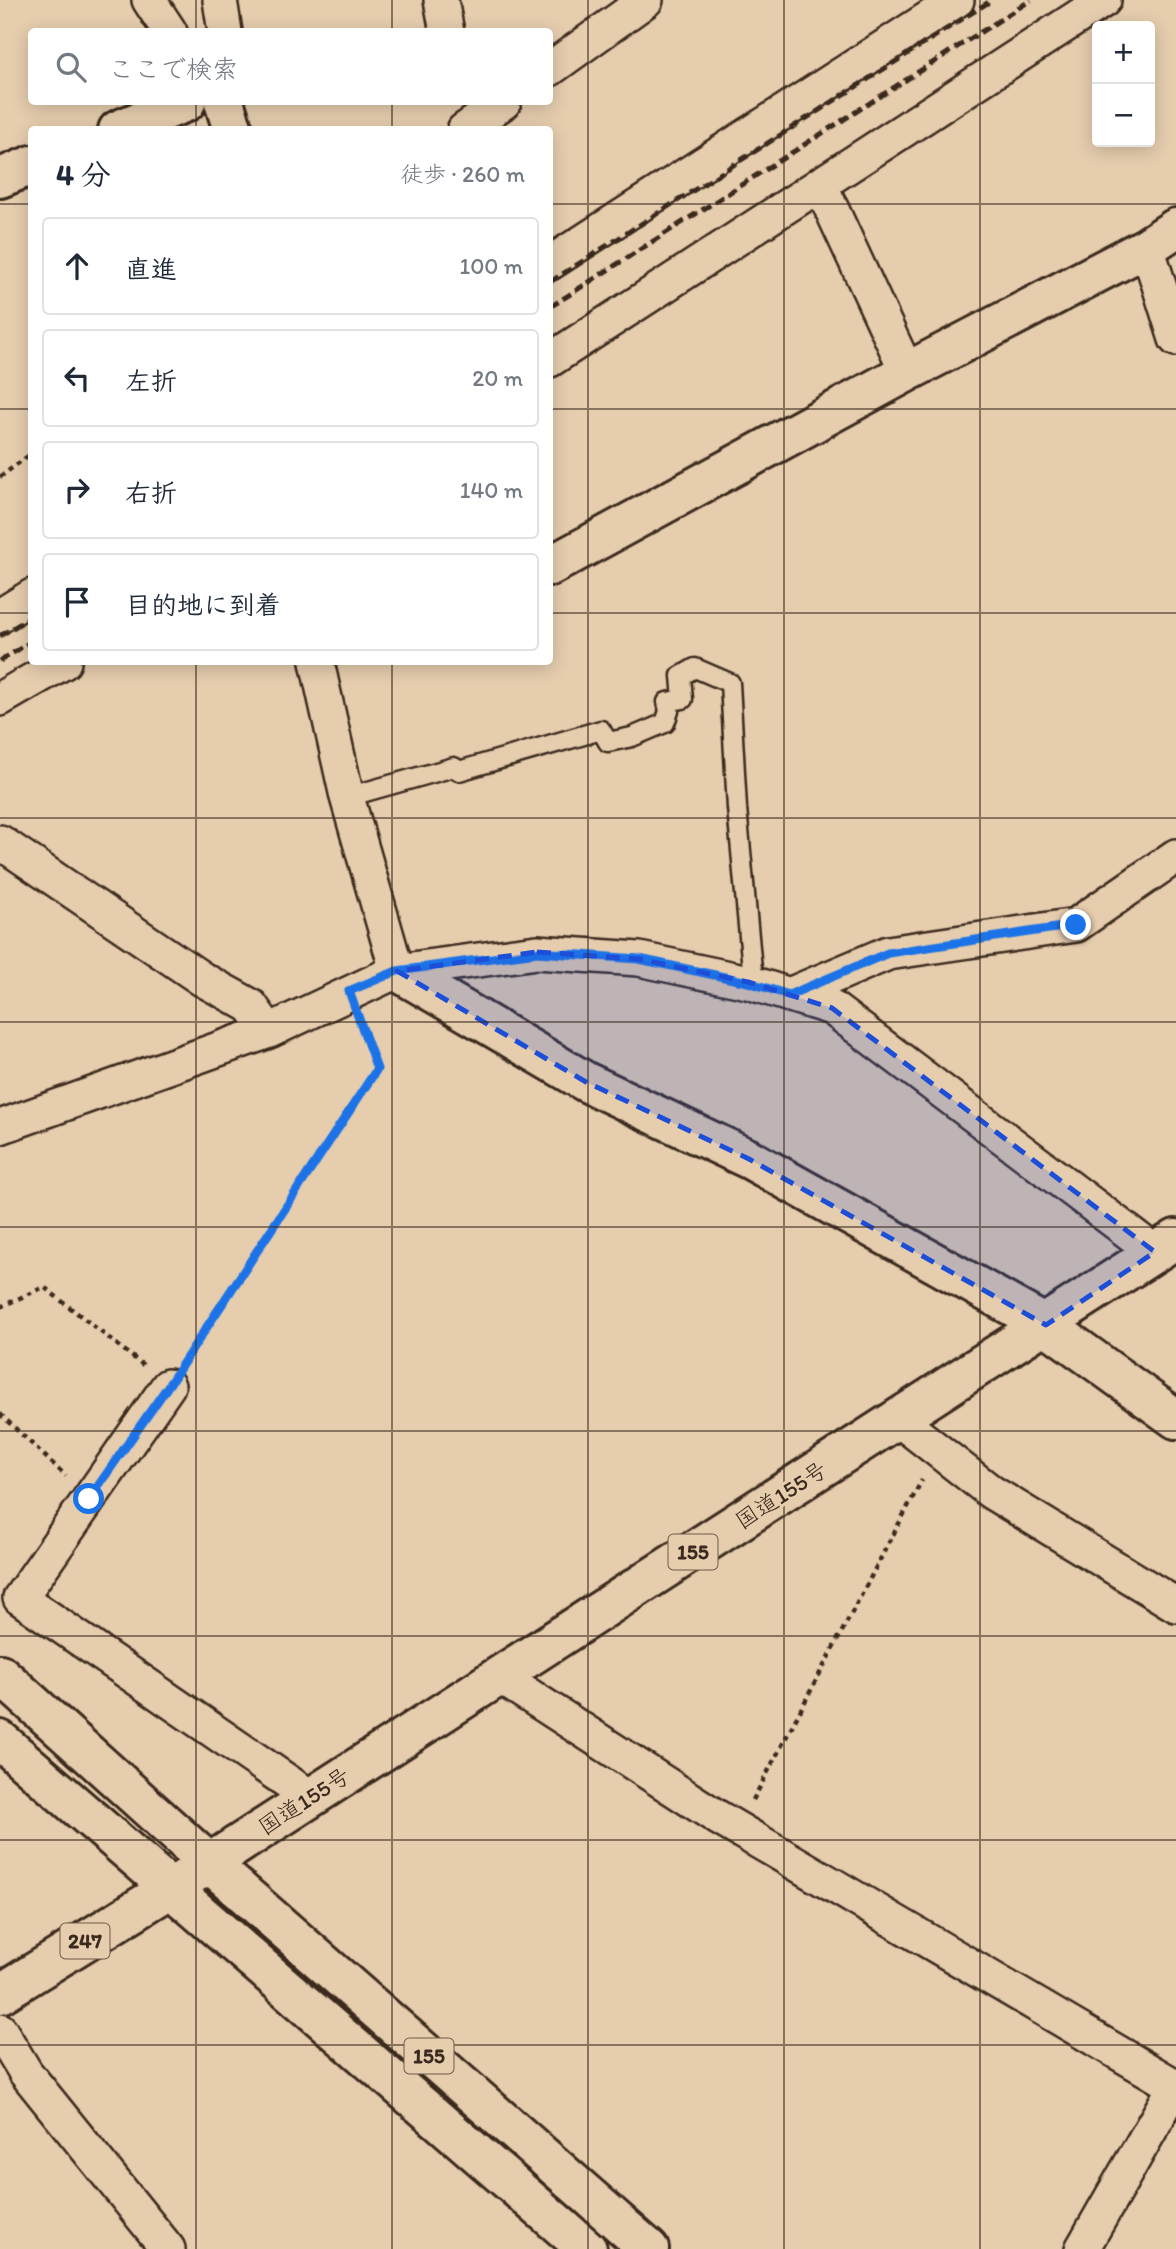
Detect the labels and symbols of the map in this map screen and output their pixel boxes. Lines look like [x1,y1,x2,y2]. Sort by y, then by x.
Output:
route end [1060,909,1091,940]
street label: 国道155号 [730,1455,832,1535]
route start [73,1483,104,1514]
road number: 155 [668,1534,718,1570]
street label: 国道155号 [253,1761,355,1841]
road number: 247 [60,1924,110,1958]
road number: 155 [404,2038,453,2074]

